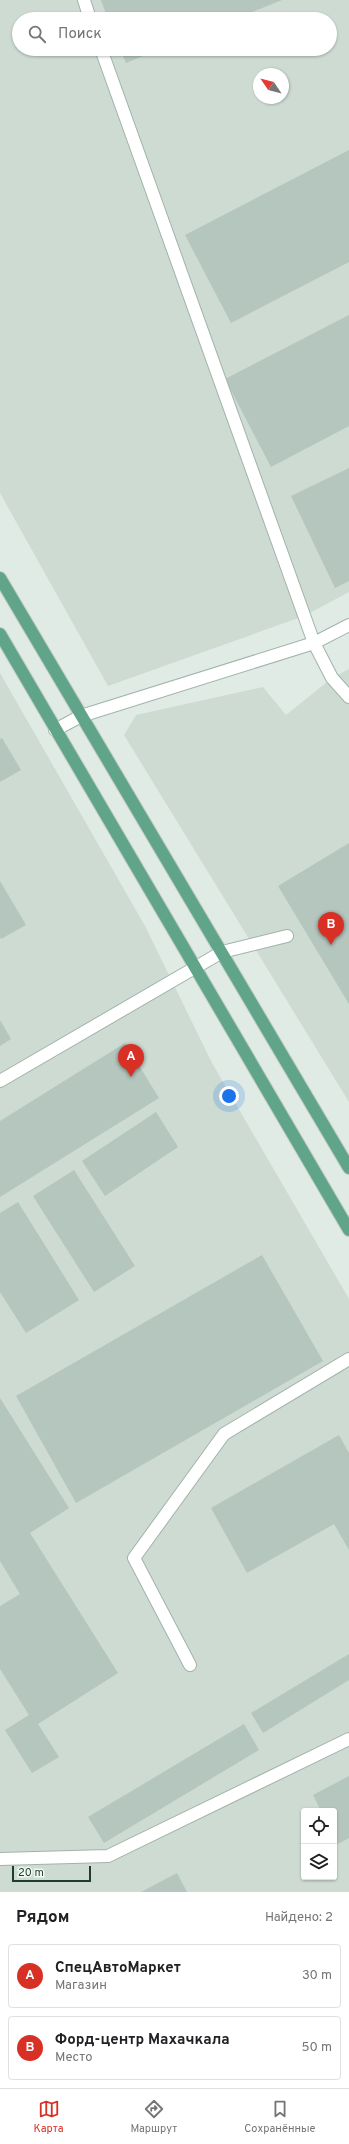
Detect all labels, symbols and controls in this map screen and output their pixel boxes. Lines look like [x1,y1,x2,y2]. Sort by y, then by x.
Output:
search box [12,12,337,56]
icon: search [26,23,48,45]
text: Поиск [58,25,102,44]
north arrow [253,68,289,104]
pin: B [318,912,344,945]
pin: A [118,1044,144,1077]
your location [219,1086,239,1106]
map controls [301,1808,337,1880]
button: locate [301,1808,337,1844]
button: layers [301,1844,337,1880]
scale bar [12,1864,91,1883]
text: 20 m [18,1866,44,1880]
text: Рядом [16,1907,69,1929]
text: Найдено: 2 [265,1910,333,1926]
text: СпецАвтоМаркет [55,1959,181,1978]
text: A [25,1968,35,1984]
text: 30 m [302,1968,332,1984]
text: Магазин [55,1978,107,1994]
text: Форд-центр Махачкала [55,2031,230,2050]
text: B [26,2040,34,2056]
text: 50 m [302,2040,332,2056]
text: Место [55,2050,92,2066]
tab: Карта [33,2098,64,2136]
tab: Маршрут [130,2098,177,2136]
tab: Сохранённые [244,2098,316,2136]

